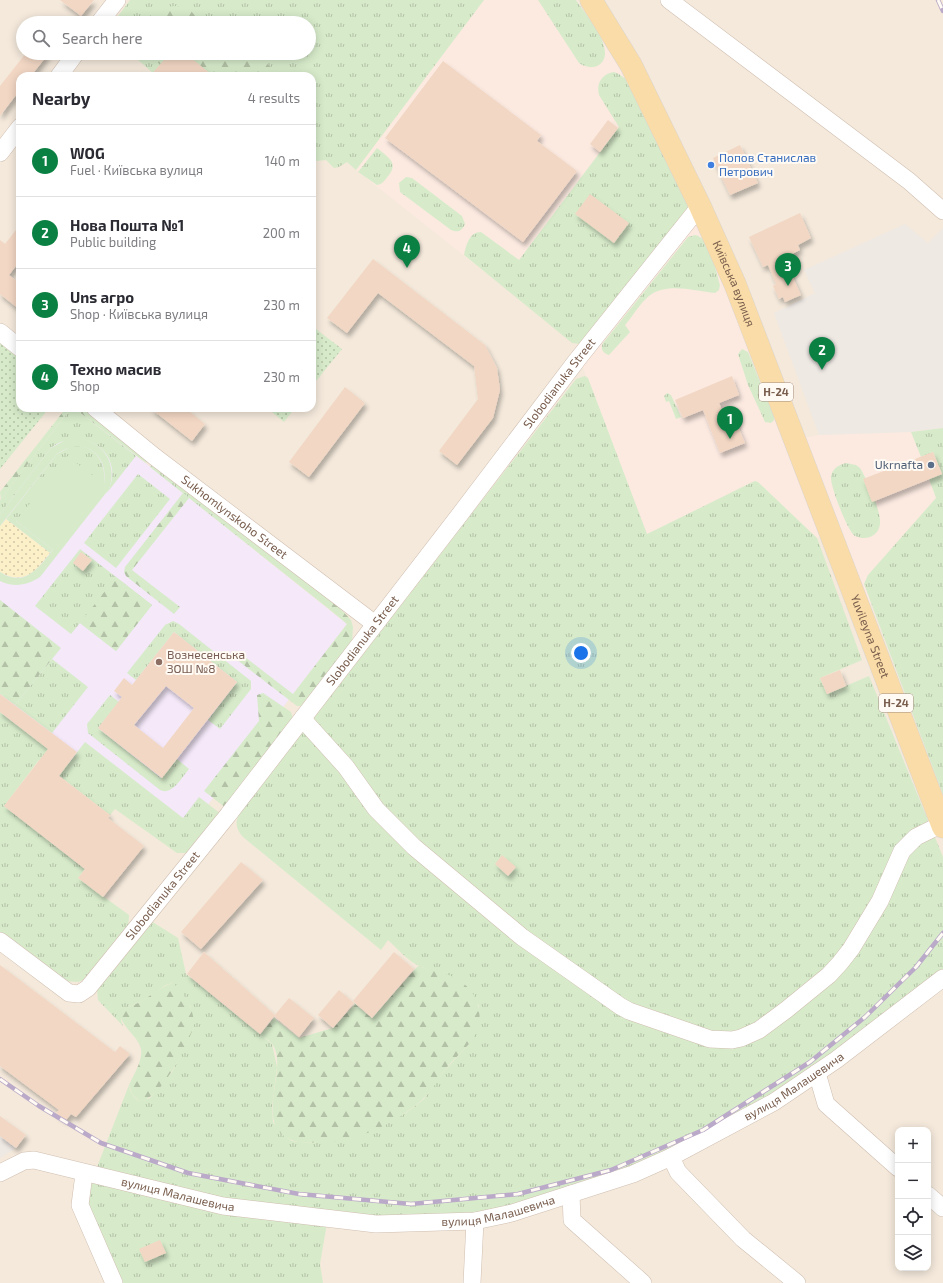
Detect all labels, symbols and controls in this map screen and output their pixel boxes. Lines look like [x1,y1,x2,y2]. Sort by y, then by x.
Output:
search box [16,16,316,60]
icon: search [30,27,52,49]
text: Search here [62,29,143,47]
text: Nearby [32,88,90,108]
text: 4 results [248,90,300,106]
text: WOG [70,144,105,162]
place label: Попов Станислав Петрович [719,150,816,178]
text: 1 [42,153,48,169]
text: 140 m [265,153,300,169]
marker: Попов Станислав Петрович [706,160,716,170]
text: Fuel · Київська вулиця [70,162,203,178]
text: Нова Пошта №1 [70,216,184,234]
text: 2 [41,225,49,241]
text: 200 m [263,225,300,241]
text: Public building [70,234,156,250]
pin: 4 [394,235,420,268]
street label: Київська вулиця [710,238,759,328]
pin: 3 [775,253,801,286]
text: Uns агро [70,288,134,306]
text: 3 [41,297,49,313]
text: 230 m [263,297,300,313]
text: Shop · Київська вулиця [70,306,208,322]
street label: Slobodianuka Street [520,335,598,431]
pin: 2 [809,337,835,370]
text: Техно масив [70,360,161,378]
text: 4 [41,369,49,385]
text: 230 m [263,369,300,385]
text: Shop [70,378,100,394]
road number: Н-24 [759,383,793,401]
pin: 1 [717,406,743,439]
place label: Ukrnafta [875,457,923,471]
marker: Ukrnafta [926,460,936,470]
street label: Sukhomlynskoho Street [179,472,291,561]
street label: Slobodianuka Street [323,592,401,688]
street label: Yuvileyna Street [849,592,893,680]
your location [571,643,591,663]
place label: Вознесенська ЗОШ №8 [167,647,245,675]
marker: Вознесенська ЗОШ №8 [154,657,164,667]
road number: Н-24 [879,694,913,712]
street label: Slobodianuka Street [122,848,202,942]
street label: вулиця Малашевича [741,1049,846,1123]
map controls [895,1127,931,1271]
button: + [895,1127,931,1163]
button: − [895,1163,931,1199]
street label: вулиця Малашевича [120,1174,236,1213]
street label: вулиця Малашевича [441,1192,556,1229]
button: locate [895,1199,931,1235]
button: layers [895,1235,931,1271]

